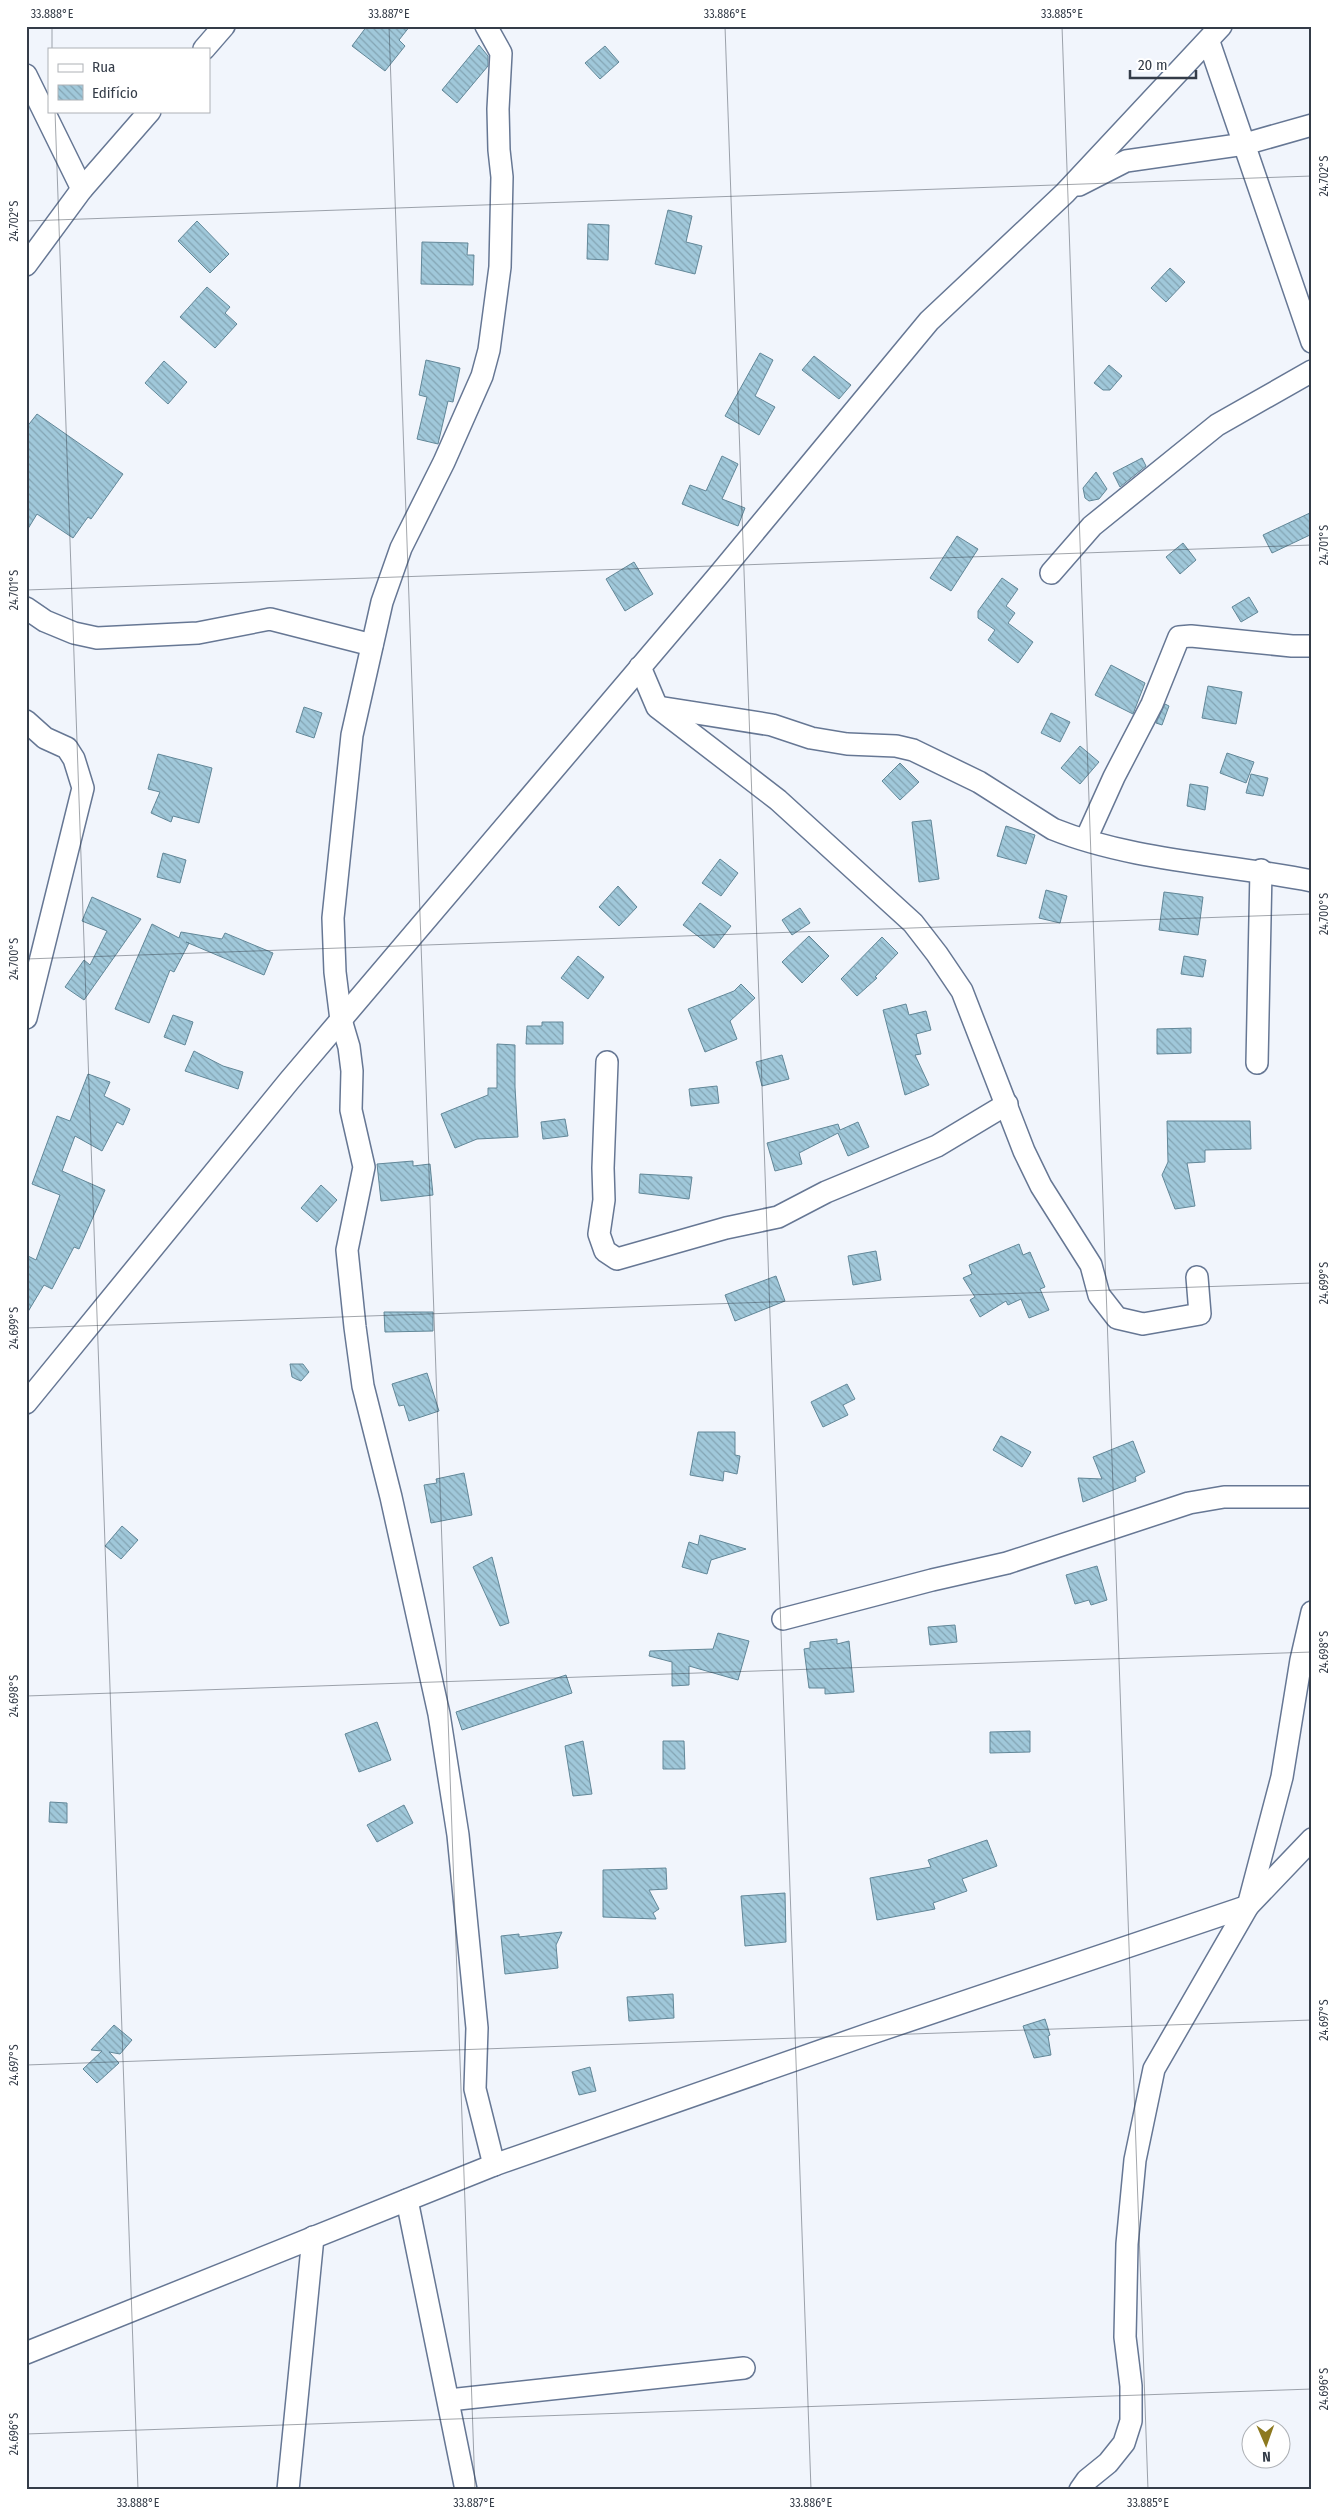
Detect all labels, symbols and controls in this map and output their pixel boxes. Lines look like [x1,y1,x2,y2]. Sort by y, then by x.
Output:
text: 33.888°E [31,7,74,21]
text: 33.887°E [368,7,410,21]
text: 33.886°E [704,7,747,21]
text: 33.885°E [1041,7,1083,21]
legend [48,48,210,112]
scale bar [1130,48,1197,80]
text: 20 m [1138,56,1168,74]
text: Rua [92,58,115,76]
text: Edifício [92,84,138,102]
text: 24.702°S [1317,155,1331,197]
text: 24.702°S [7,200,21,242]
text: 24.701°S [1317,525,1331,565]
text: 24.701°S [7,570,21,610]
text: 24.700°S [1317,893,1331,935]
text: 24.700°S [7,938,21,980]
text: 24.699°S [1317,1262,1331,1304]
text: 24.699°S [7,1307,21,1349]
text: 24.698°S [1317,1631,1331,1673]
text: 24.698°S [7,1675,21,1717]
text: 24.697°S [1317,1999,1331,2041]
text: 24.697°S [7,2044,21,2086]
text: 24.696°S [1317,2368,1331,2410]
text: 24.696°S [7,2413,21,2455]
north arrow [1240,2418,1290,2468]
text: N [1262,2448,1271,2465]
text: 33.888°E [117,2496,160,2510]
text: 33.887°E [453,2496,495,2510]
text: 33.886°E [790,2496,833,2510]
text: 33.885°E [1127,2496,1169,2510]

